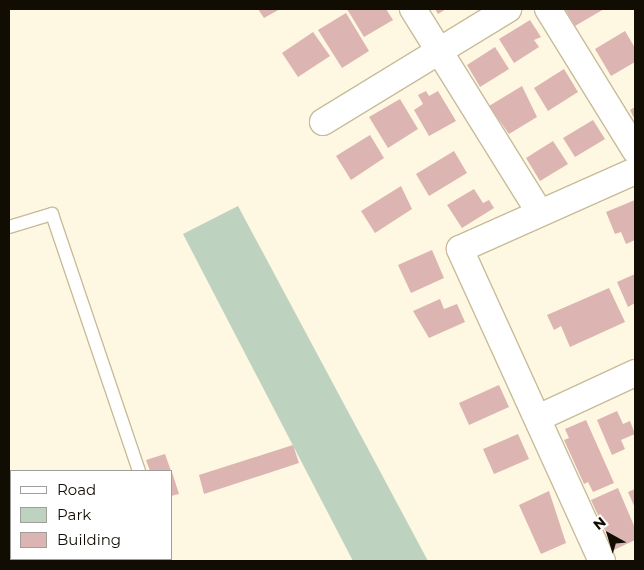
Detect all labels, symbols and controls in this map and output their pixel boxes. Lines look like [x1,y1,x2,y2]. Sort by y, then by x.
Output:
legend [10,470,172,560]
text: Road [57,480,96,499]
text: Park [57,505,91,524]
north arrow [584,510,634,560]
text: N [590,513,610,534]
text: Building [57,530,121,549]

